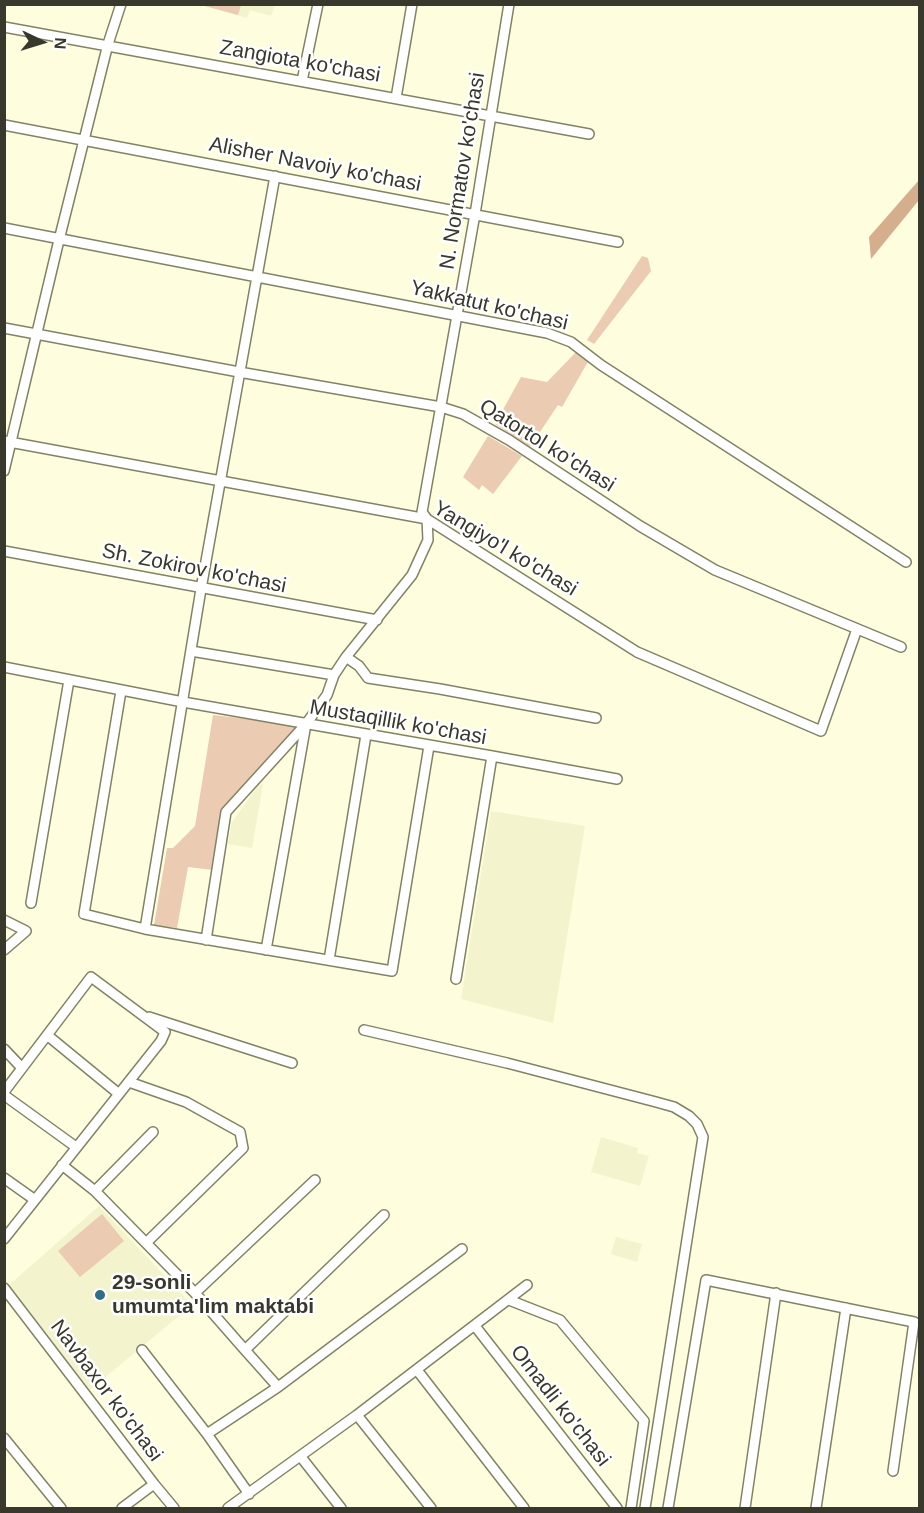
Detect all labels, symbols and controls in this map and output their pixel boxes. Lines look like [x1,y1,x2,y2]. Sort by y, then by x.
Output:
north arrow [12,12,72,72]
street label: Zangiota ko'chasi [218,35,382,89]
text: N [52,37,69,50]
street label: N. Normatov ko'chasi [435,71,491,271]
street label: Alisher Navoiy ko'chasi [207,132,423,198]
street label: Yakkatut ko'chasi [408,276,570,336]
street label: Qatortol ko'chasi [474,394,620,498]
street label: Yangiyo'l ko'chasi [428,496,582,602]
street label: Sh. Zokirov ko'chasi [100,539,288,599]
street label: Mustaqillik ko'chasi [308,695,488,751]
place label: 29-sonli umumta'lim maktabi [112,1270,314,1320]
marker: 29-sonli umumta'lim maktabi [93,1288,107,1302]
street label: Navbaxor ko'chasi [45,1315,167,1467]
street label: Omadli ko'chasi [505,1340,615,1472]

